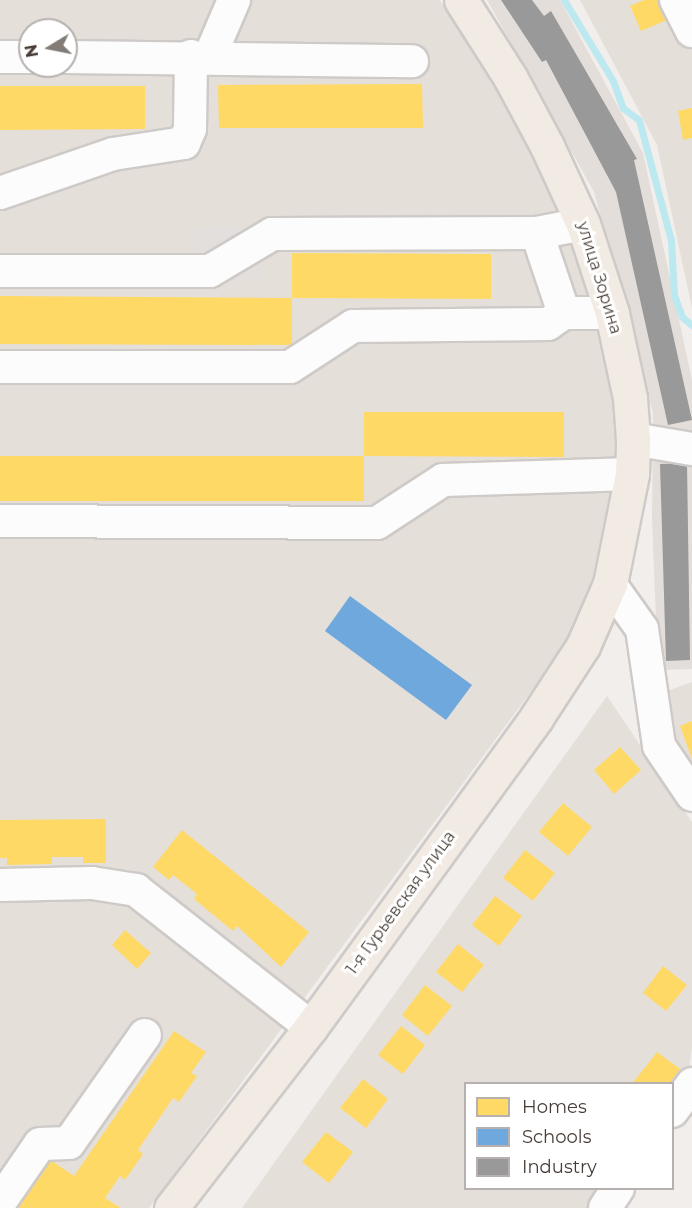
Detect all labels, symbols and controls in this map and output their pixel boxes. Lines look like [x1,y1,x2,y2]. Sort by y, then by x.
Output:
north arrow [18,18,78,78]
text: N [21,43,42,59]
street label: улица Зорина [573,220,625,336]
street label: 1-я Гурьевская улица [343,828,459,978]
legend [464,1082,674,1190]
text: Homes [522,1096,587,1118]
text: Schools [522,1126,591,1148]
text: Industry [522,1156,597,1178]

